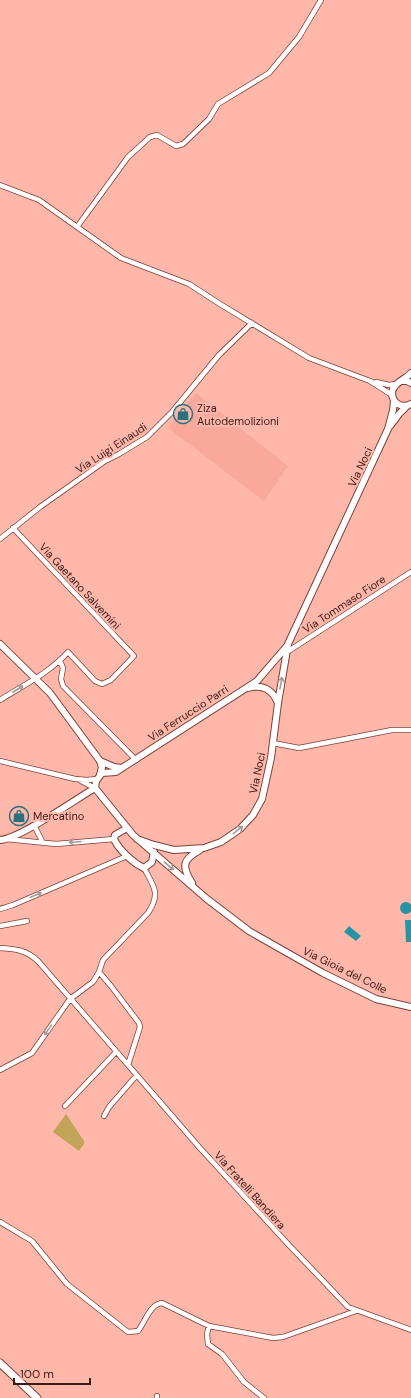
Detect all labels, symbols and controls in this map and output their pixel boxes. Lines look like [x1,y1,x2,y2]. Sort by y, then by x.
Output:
place label: Ziza Autodemolizioni [197,401,279,428]
shop icon: Ziza Autodemolizioni [172,403,194,425]
street label: Via Luigi Einaudi [73,420,149,476]
street label: Via Noci [345,445,375,489]
street label: Via Gaetano Salvemini [36,540,124,632]
street label: Via Tommaso Fiore [300,572,388,636]
one-way arrow [278,677,286,690]
street label: Via Ferruccio Parri [145,682,231,744]
one-way arrow [12,685,23,693]
street label: Via Noci [246,751,268,795]
shop icon: Mercatino [8,805,30,827]
place label: Mercatino [33,809,84,823]
one-way arrow [232,826,243,834]
one-way arrow [69,839,82,846]
one-way arrow [164,862,175,871]
one-way arrow [30,891,42,898]
street label: Via Gioia del Colle [301,944,389,996]
one-way arrow [44,1025,52,1036]
street label: Via Fratelli Bandiera [211,1148,289,1232]
scale bar [14,1360,90,1386]
text: 100 m [20,1366,54,1382]

